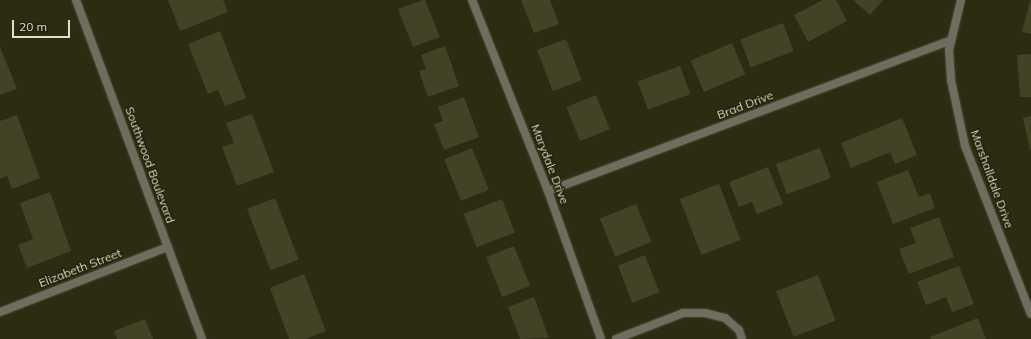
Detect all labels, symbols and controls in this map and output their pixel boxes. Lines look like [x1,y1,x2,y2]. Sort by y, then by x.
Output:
scale bar [14,12,72,38]
text: 20 m [19,19,47,34]
street label: Brad Drive [715,88,775,122]
street label: Southwood Boulevard [122,105,178,225]
street label: Marydale Drive [528,122,572,206]
street label: Marshalldale Drive [968,128,1016,230]
street label: Elizabeth Street [37,246,123,290]

